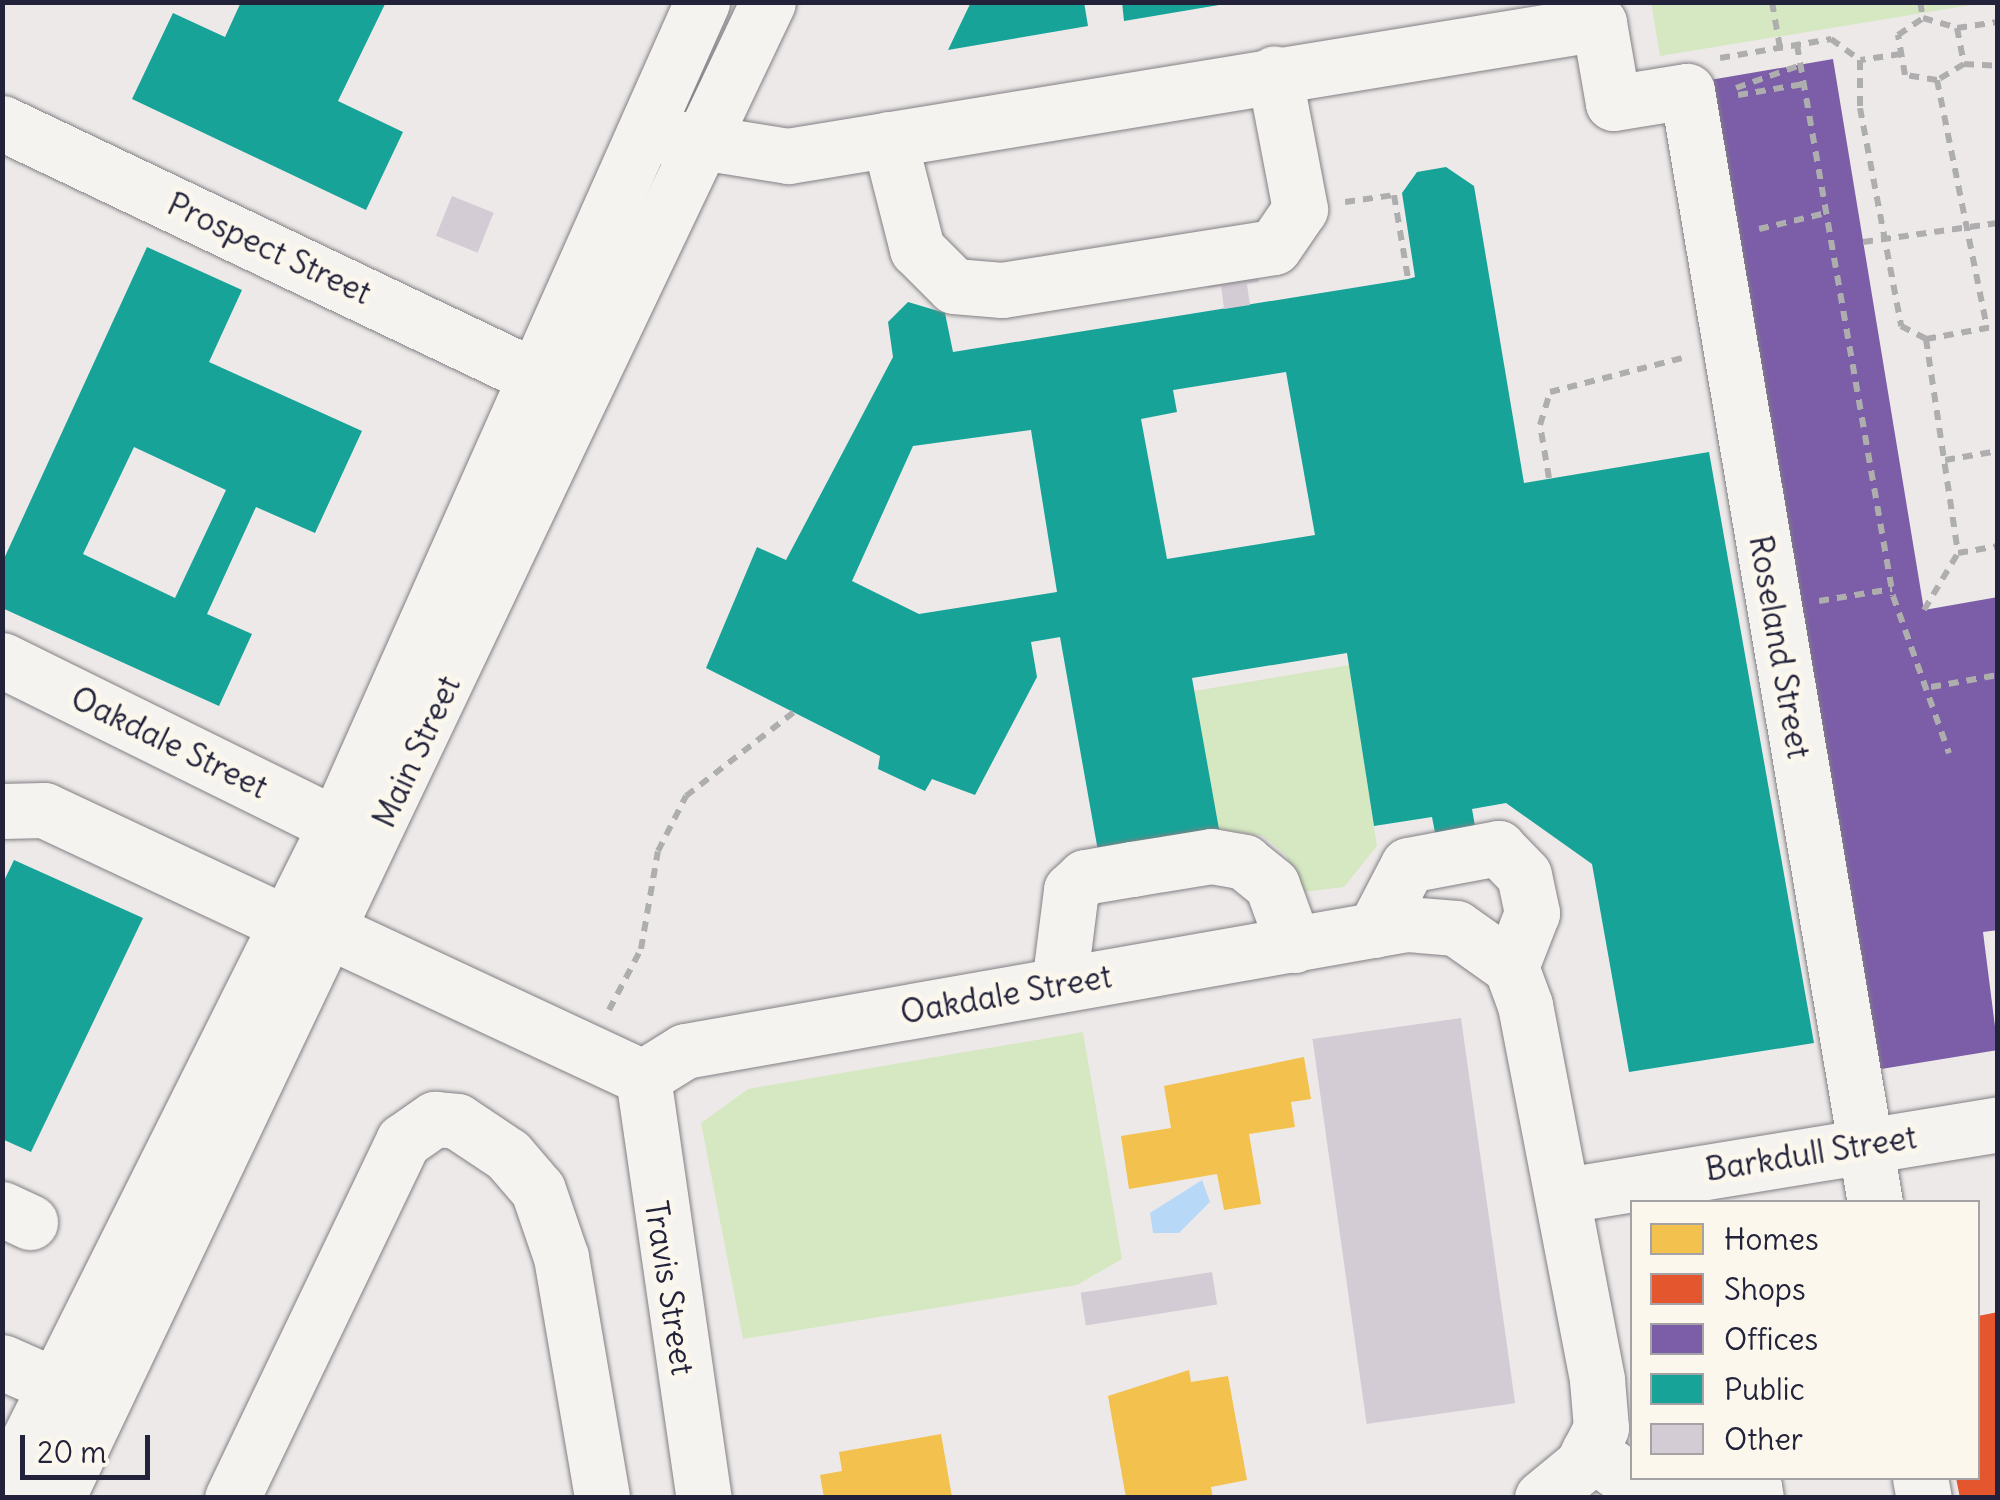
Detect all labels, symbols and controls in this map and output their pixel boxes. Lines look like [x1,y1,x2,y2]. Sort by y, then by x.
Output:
street label: Prospect Street [161,185,377,313]
street label: Roseland Street [1740,533,1818,761]
street label: Main Street [365,670,469,834]
street label: Oakdale Street [65,679,273,807]
street label: Oakdale Street [897,958,1115,1032]
street label: Barkdull Street [1703,1118,1919,1190]
street label: Travis Street [636,1198,702,1378]
legend [1630,1200,1980,1480]
text: Homes [1724,1220,1819,1258]
text: Shops [1724,1270,1806,1308]
text: Offices [1724,1320,1818,1358]
text: Public [1724,1370,1805,1408]
scale bar [25,1415,155,1477]
text: Other [1724,1420,1803,1458]
text: 20 m [37,1433,107,1471]

